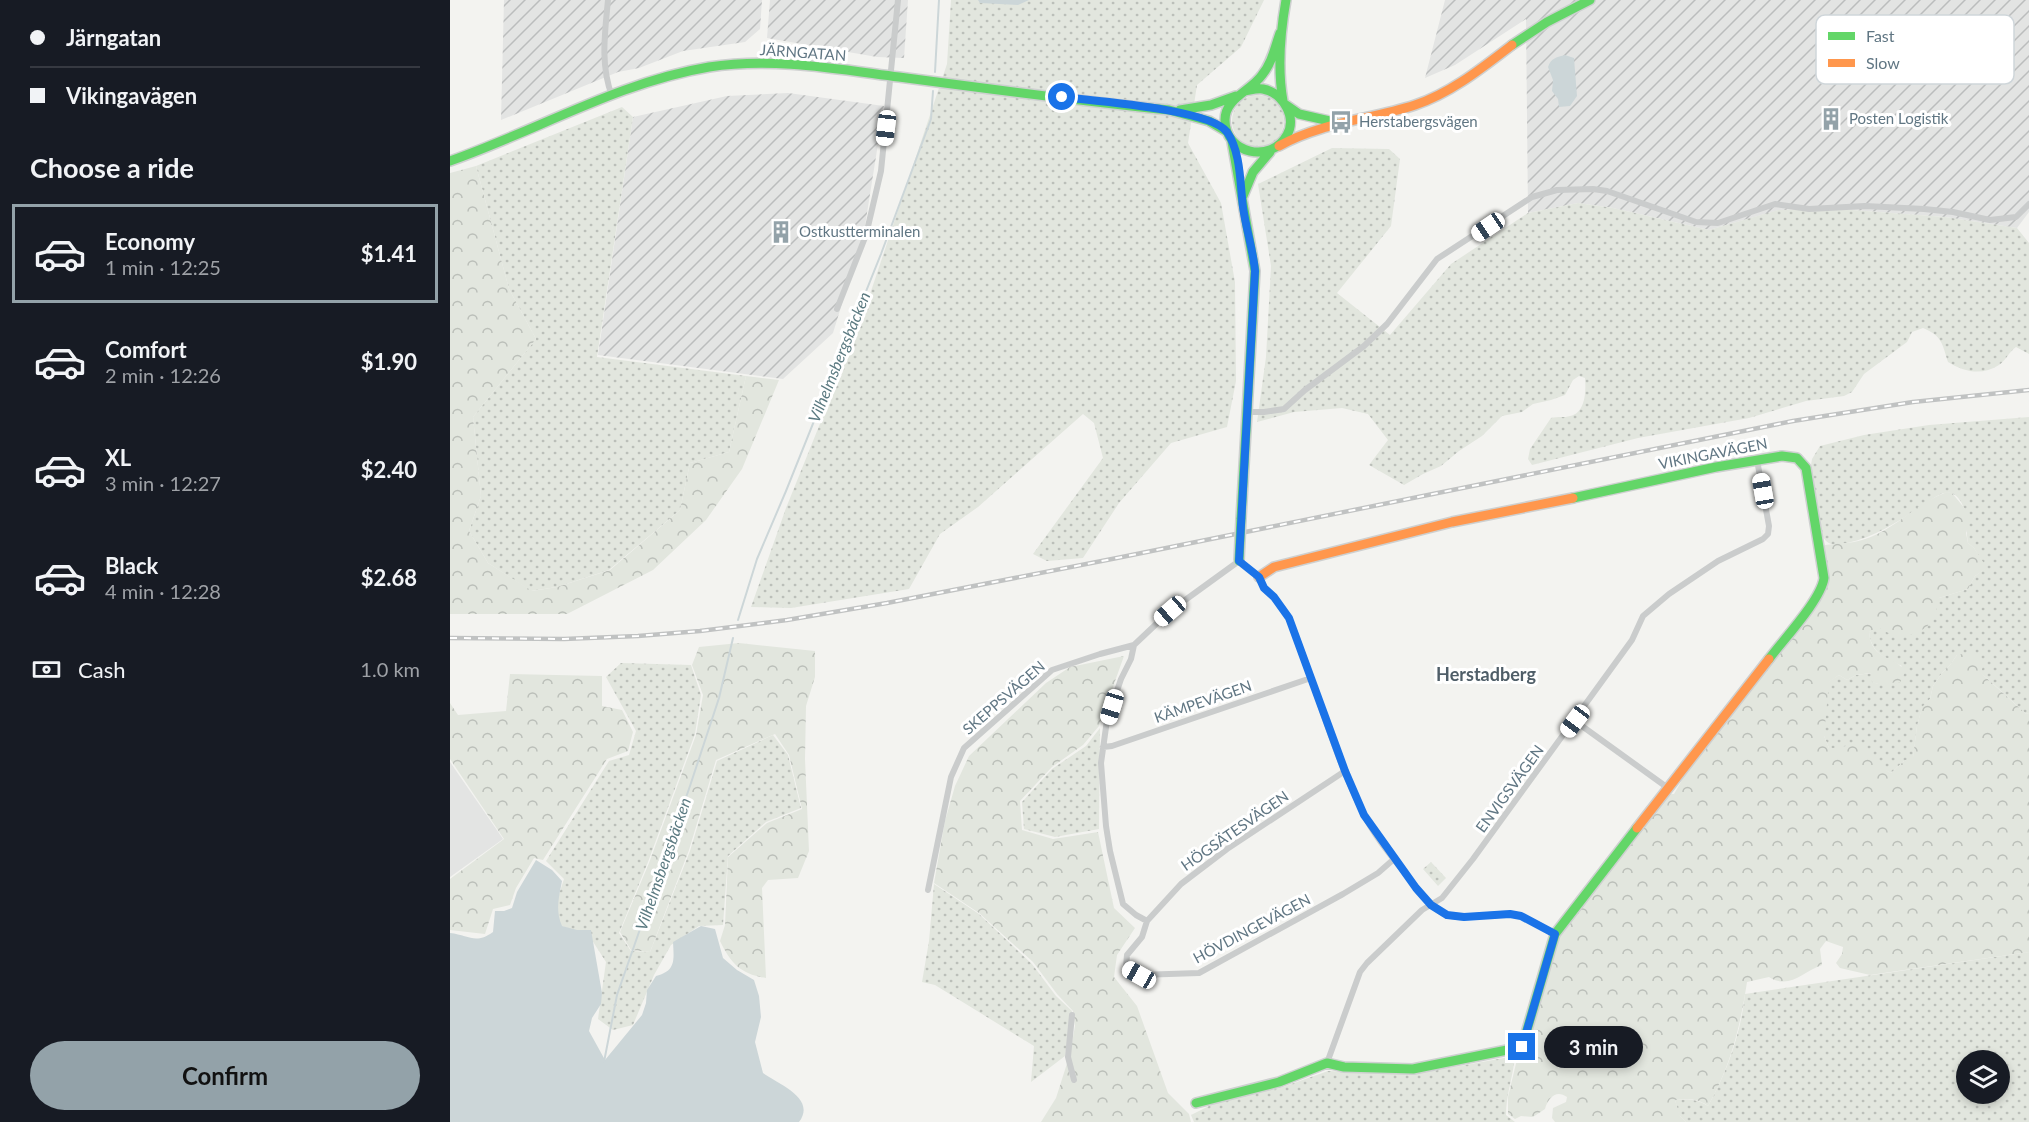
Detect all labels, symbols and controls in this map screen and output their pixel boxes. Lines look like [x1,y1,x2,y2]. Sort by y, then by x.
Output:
legend [1816,15,2014,84]
text: Järngatan [66,24,161,51]
text: Fast [1866,26,1895,45]
street label: JÄRNGATAN [759,40,847,64]
text: Slow [1866,53,1900,72]
text: Vikingavägen [66,82,197,109]
route start [1048,83,1075,110]
building icon: Posten Logistik [1818,106,1844,132]
car [875,109,897,147]
bus stop icon: Herstabergsvägen [1328,109,1354,135]
place label: Posten Logistik [1849,109,1949,127]
place label: Herstabergsvägen [1359,112,1478,130]
text: Choose a ride [30,151,194,184]
car [1468,209,1508,245]
building icon: Ostkustterminalen [768,219,794,245]
place label: Ostkustterminalen [799,222,920,240]
icon: car [33,227,87,281]
text: Economy [105,228,195,255]
text: $1.41 [361,240,417,267]
text: 1 min · 12:25 [105,255,221,279]
water label: Vilhelmsbergsbäcken [804,289,873,425]
icon: car [33,335,87,389]
text: Comfort [105,336,187,363]
text: $1.90 [361,348,417,375]
text: 2 min · 12:26 [105,363,221,387]
street label: VIKINGAVÄGEN [1657,434,1769,472]
icon: car [33,443,87,497]
text: XL [105,444,131,471]
text: $2.40 [361,456,417,483]
text: 3 min · 12:27 [105,471,221,495]
car [1751,472,1775,510]
icon: car [33,551,87,605]
text: Black [105,552,158,579]
text: $2.68 [361,564,417,591]
text: 4 min · 12:28 [105,579,221,603]
car [1151,592,1189,630]
icon: cash [30,653,63,686]
text: Cash [78,656,125,683]
text: 1.0 km [360,657,420,681]
street label: SKEPPSVÄGEN [959,657,1048,738]
district label: Herstadberg [1436,663,1536,685]
street label: KÄMPEVÄGEN [1152,676,1254,726]
car [1098,687,1126,727]
car [1557,701,1593,741]
street label: ENVIGSVÄGEN [1471,741,1547,836]
street label: HÖGSÄTESVÄGEN [1177,786,1292,874]
water label: Vilhelmsbergsbäcken [631,795,694,933]
street label: HÖVDINGEVÄGEN [1190,890,1313,967]
car [1119,958,1159,992]
callout: 3 min [1543,1026,1642,1068]
route end [1508,1033,1535,1060]
text: 3 min [1569,1035,1618,1059]
button: Confirm [30,1041,420,1110]
map controls [1956,1050,2010,1104]
button: layers [1956,1050,2010,1104]

